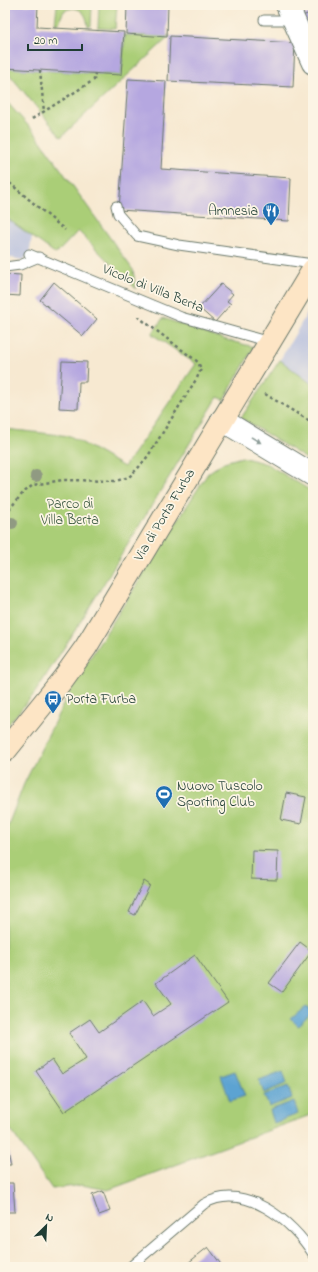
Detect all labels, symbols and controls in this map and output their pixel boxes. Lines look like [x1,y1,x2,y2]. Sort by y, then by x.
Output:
scale bar [28,26,82,52]
text: 20 m [34,32,57,50]
place label: Amnesia [208,201,258,222]
restaurant icon: Amnesia [261,201,281,226]
street label: Vicolo di Villa Berta [98,259,207,319]
one-way arrow [250,437,262,444]
street label: Via di Porta Furba [129,465,201,566]
park label: Parco di Villa Berta [40,494,99,531]
bus stop icon: Porta Furba [43,689,63,714]
place label: Porta Furba [66,689,136,710]
place label: Nuovo Tuscolo Sporting Club [177,776,263,814]
sports icon: Nuovo Tuscolo Sporting Club [154,784,174,809]
north arrow [26,1206,66,1246]
text: N [43,1209,56,1227]

